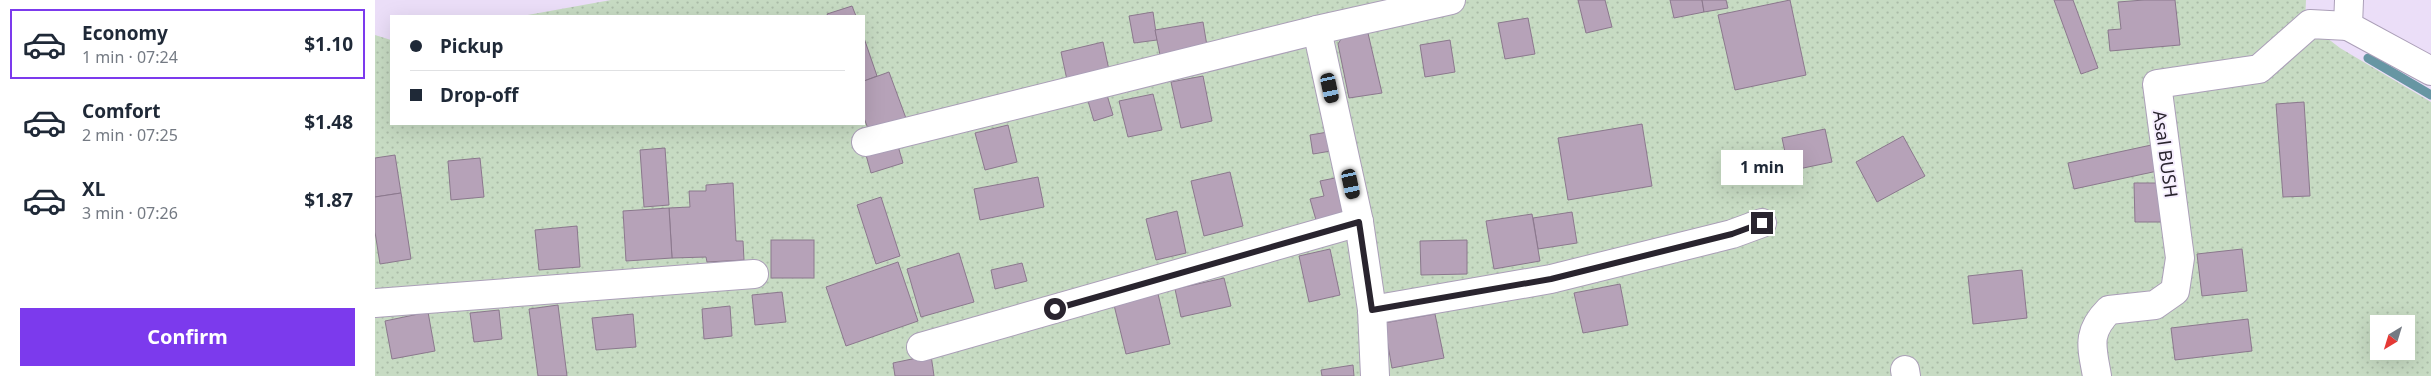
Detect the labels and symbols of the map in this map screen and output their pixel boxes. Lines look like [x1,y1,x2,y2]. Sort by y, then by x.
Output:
car [1319,72,1340,104]
street label: Asal BUSH [2148,109,2184,199]
callout: 1 min [1721,150,1803,186]
car [1340,168,1361,200]
route end [1751,212,1773,234]
route start [1044,298,1066,320]
north arrow [2370,315,2415,360]

